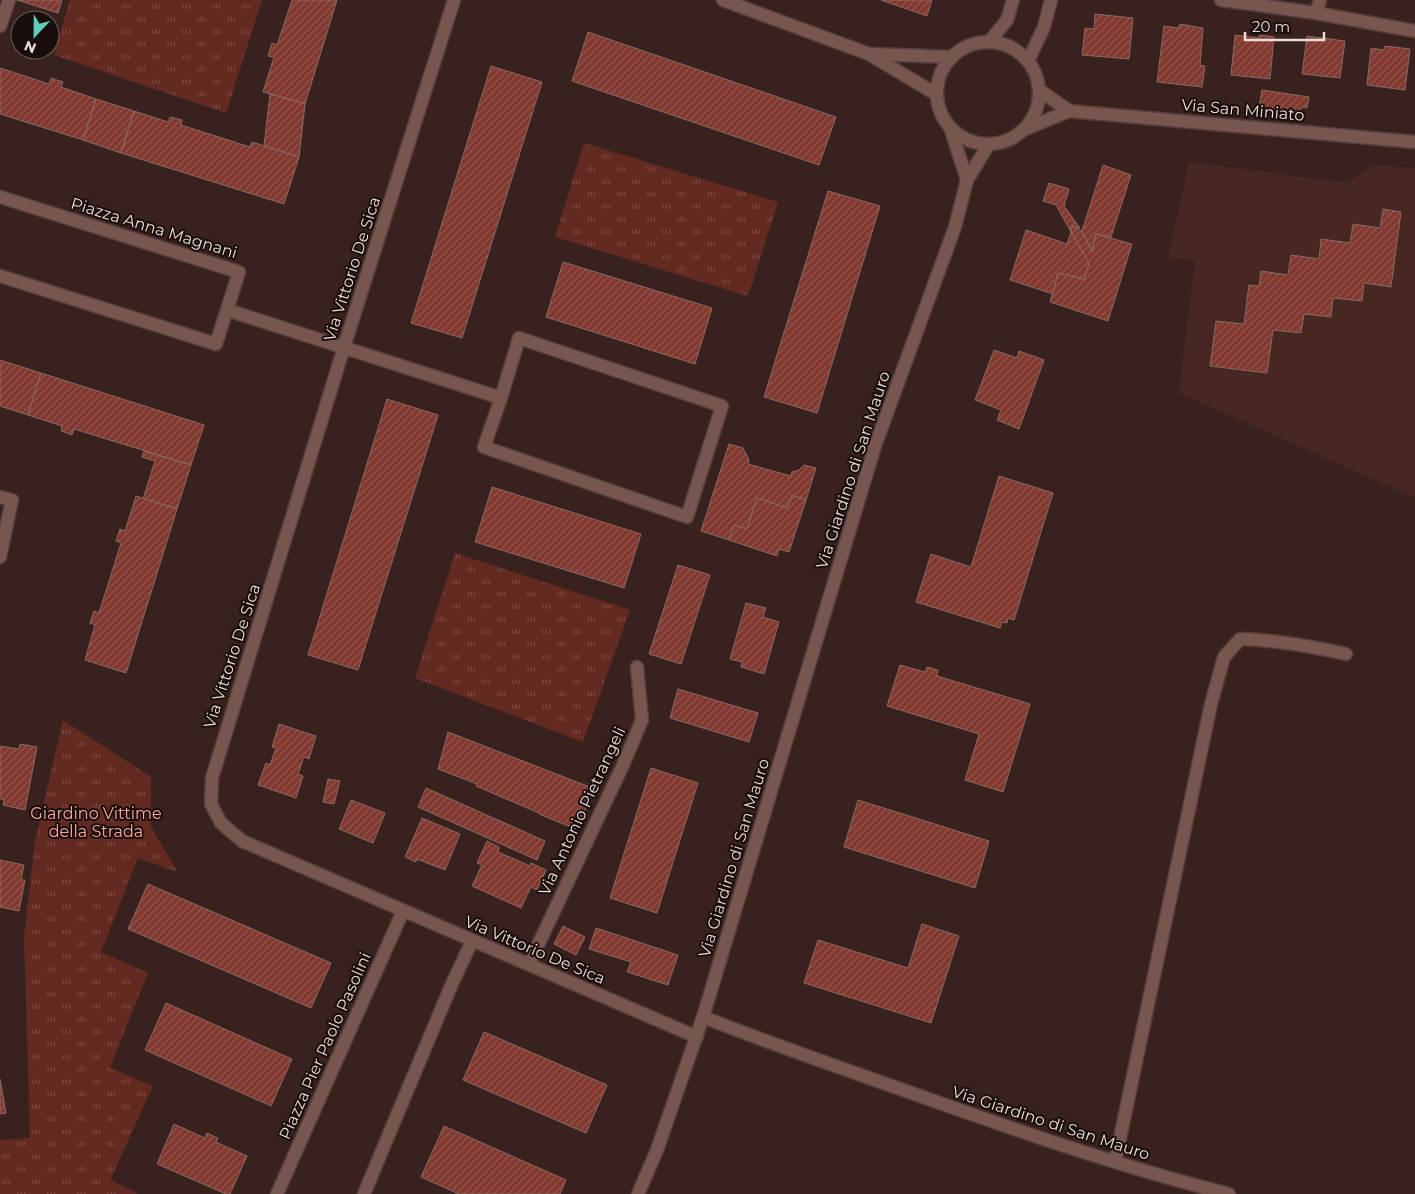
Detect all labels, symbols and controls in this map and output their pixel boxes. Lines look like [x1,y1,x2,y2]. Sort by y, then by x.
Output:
north arrow [10,10,60,60]
scale bar [1245,10,1324,42]
text: 20 m [1252,17,1290,36]
text: N [22,37,39,58]
street label: Via San Miniato [1181,95,1305,125]
street label: Piazza Anna Magnani [68,194,240,262]
street label: Via Vittorio De Sica [320,194,384,344]
street label: Via Giardino di San Mauro [812,369,894,571]
street label: Via Vittorio De Sica [200,581,264,731]
street label: Via Antonio Pietrangeli [535,724,629,898]
street label: Via Giardino di San Mauro [695,756,773,960]
park label: Giardino Vittime della Strada [30,804,162,841]
street label: Via Vittorio De Sica [462,912,608,988]
street label: Piazza Pier Paolo Pasolini [275,950,375,1142]
street label: Via Giardino di San Mauro [950,1082,1152,1164]

